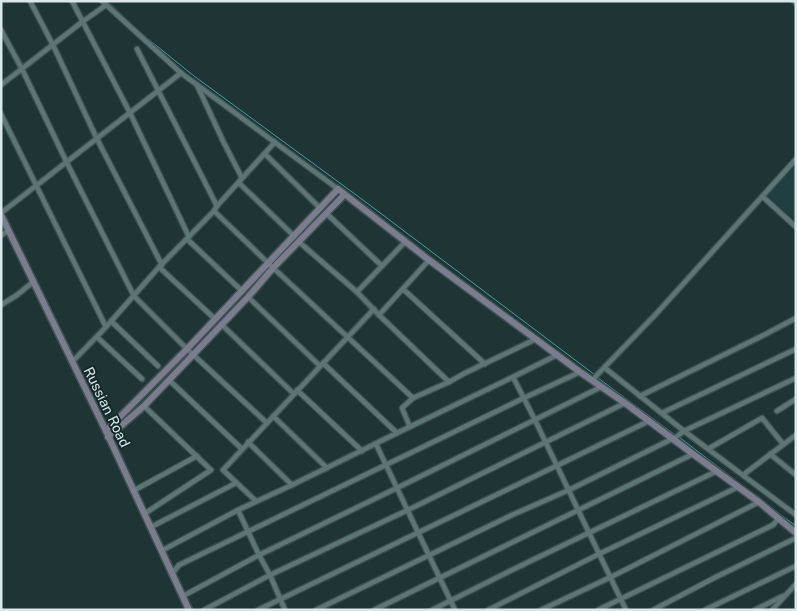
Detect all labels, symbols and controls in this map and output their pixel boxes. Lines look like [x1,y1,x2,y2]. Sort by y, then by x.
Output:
street label: Russian Road [81,364,133,450]

